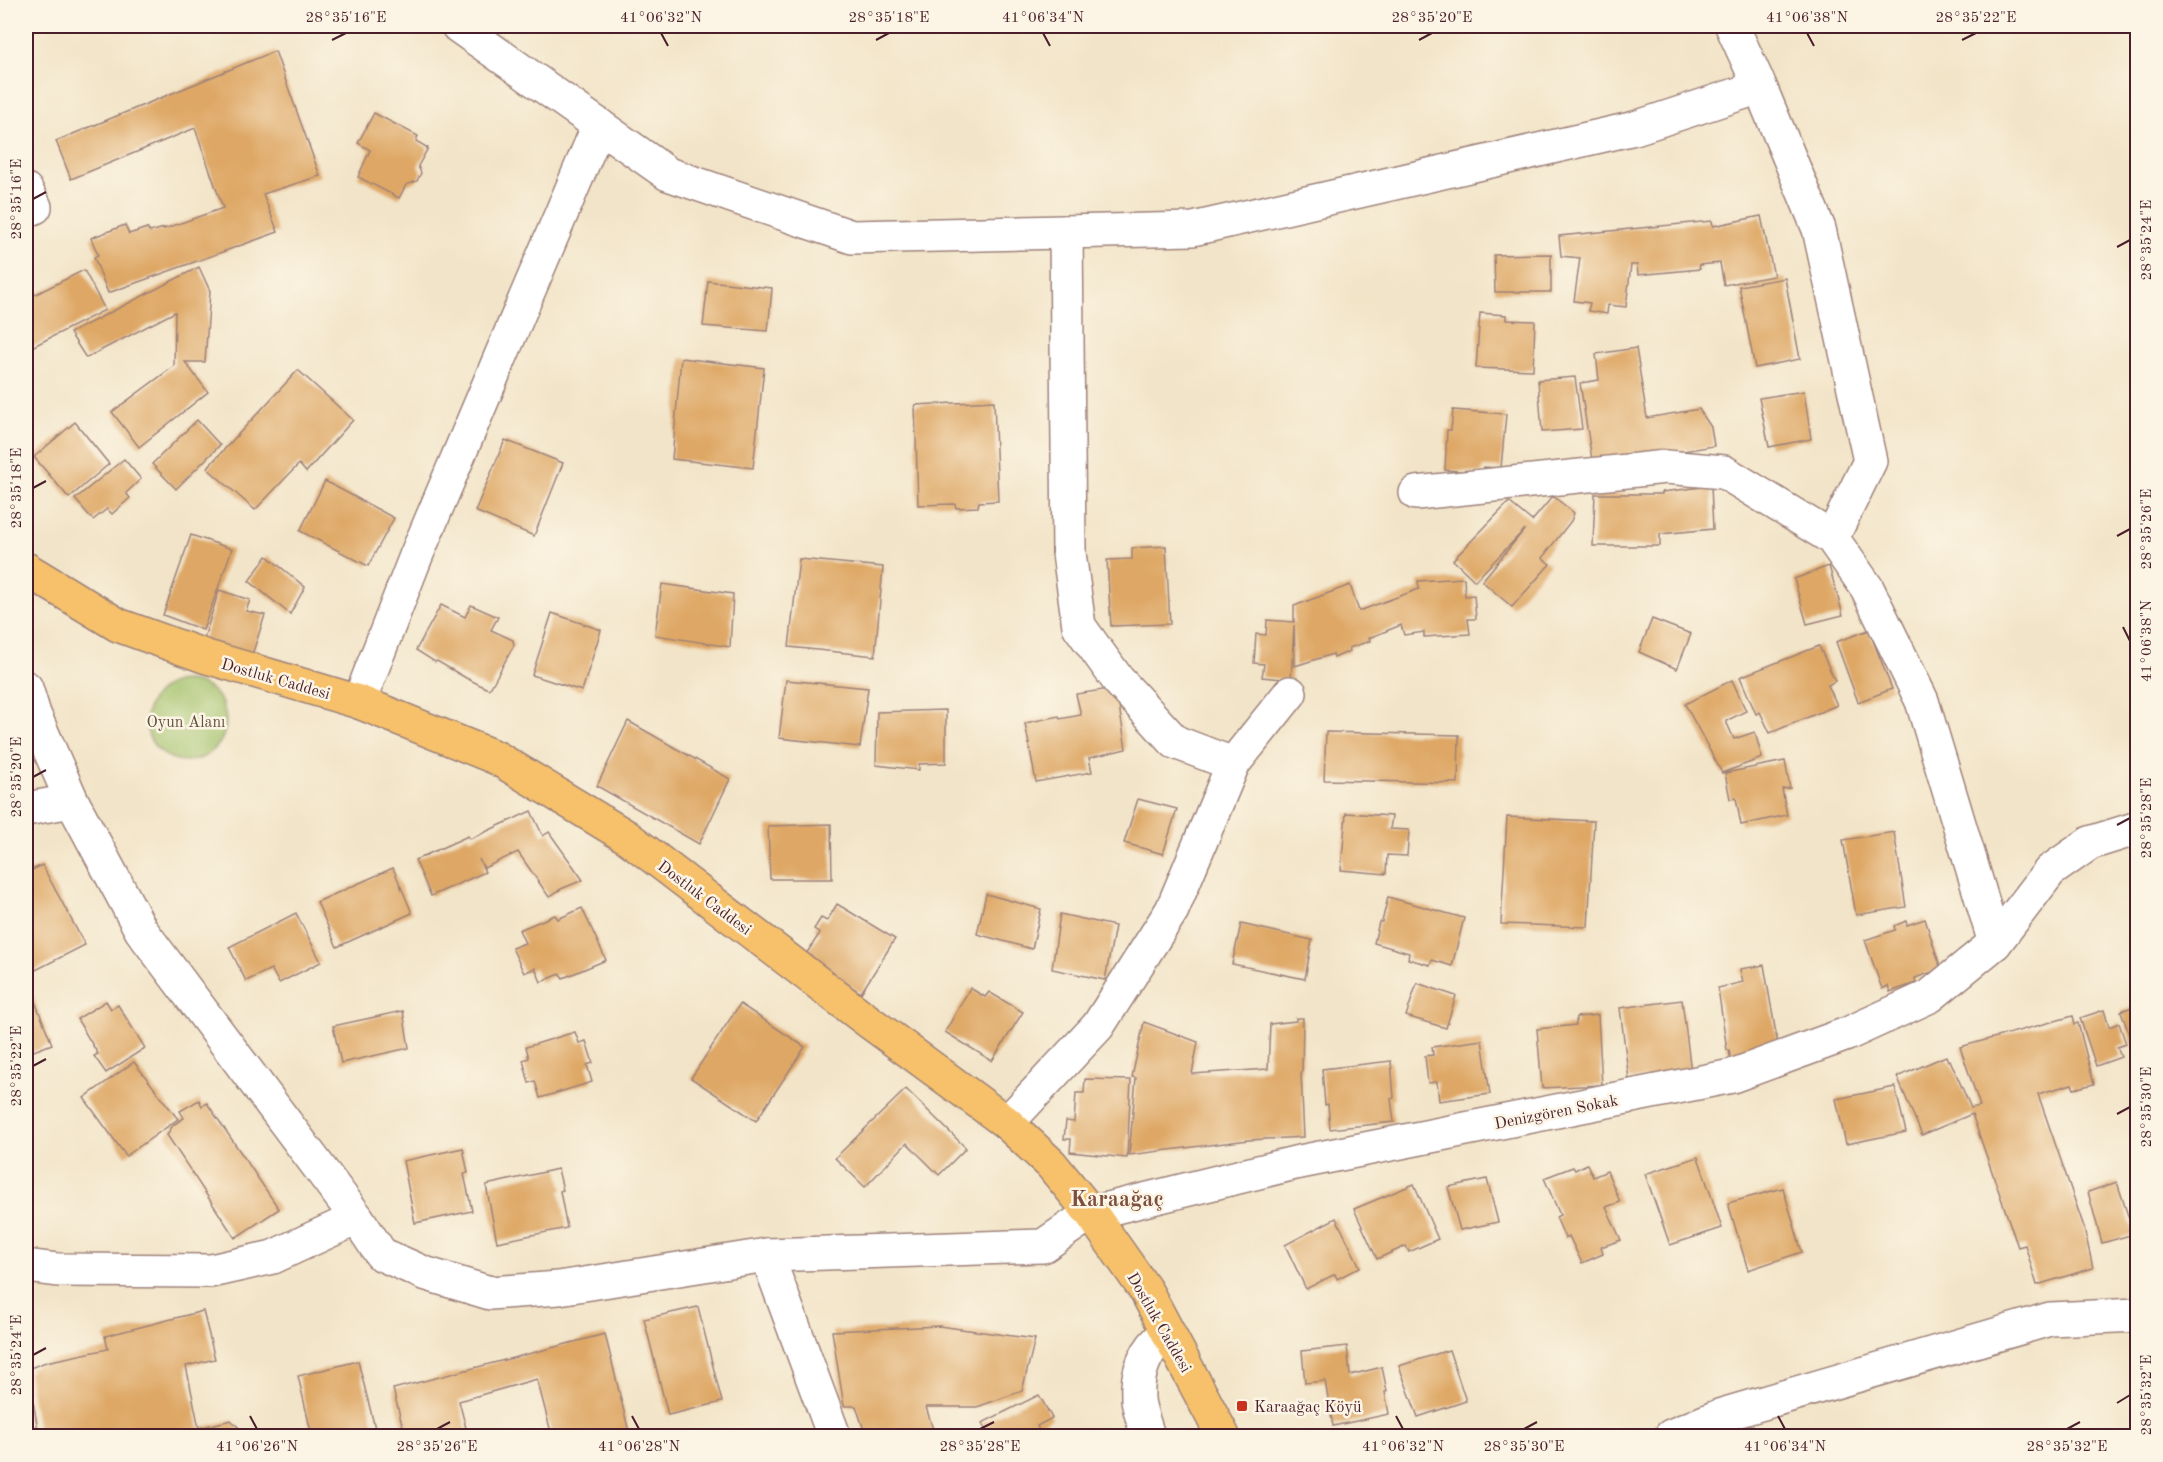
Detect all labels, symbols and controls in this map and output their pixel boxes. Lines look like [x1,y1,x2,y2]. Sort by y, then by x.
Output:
text: 28°35'16"E [306,11,386,26]
text: 41°06'32"N [620,11,702,26]
text: 28°35'18"E [849,11,929,26]
text: 41°06'34"N [1002,11,1084,26]
text: 28°35'20"E [1392,11,1472,26]
text: 41°06'38"N [1766,11,1848,26]
text: 28°35'22"E [1936,11,2016,26]
text: 28°35'16"E [10,159,25,239]
text: 28°35'24"E [2140,200,2155,280]
text: 28°35'18"E [10,448,25,528]
text: 28°35'26"E [2140,489,2155,569]
text: 41°06'38"N [2140,600,2155,682]
street label: Dostluk Caddesi [219,657,332,703]
park label: Oyun Alanı [147,715,225,731]
text: 28°35'20"E [10,737,25,817]
text: 28°35'28"E [2140,778,2155,858]
street label: Dostluk Caddesi [654,858,754,939]
text: 28°35'22"E [10,1026,25,1106]
text: 28°35'30"E [2140,1067,2155,1147]
street label: Denizgören Sokak [1493,1093,1620,1133]
district label: Karaağaç [1070,1189,1164,1211]
street label: Dostluk Caddesi [1123,1270,1193,1376]
text: 28°35'24"E [10,1315,25,1395]
text: 28°35'32"E [2140,1355,2155,1435]
marker: Karaağaç Köyü [1235,1399,1249,1413]
place label: Karaağaç Köyü [1254,1400,1362,1416]
text: 41°06'26"N [216,1440,298,1455]
text: 28°35'26"E [397,1440,477,1455]
text: 41°06'28"N [598,1440,680,1455]
text: 28°35'28"E [940,1440,1020,1455]
text: 41°06'32"N [1362,1440,1444,1455]
text: 28°35'30"E [1484,1440,1564,1455]
text: 41°06'34"N [1744,1440,1826,1455]
text: 28°35'32"E [2027,1440,2107,1455]

